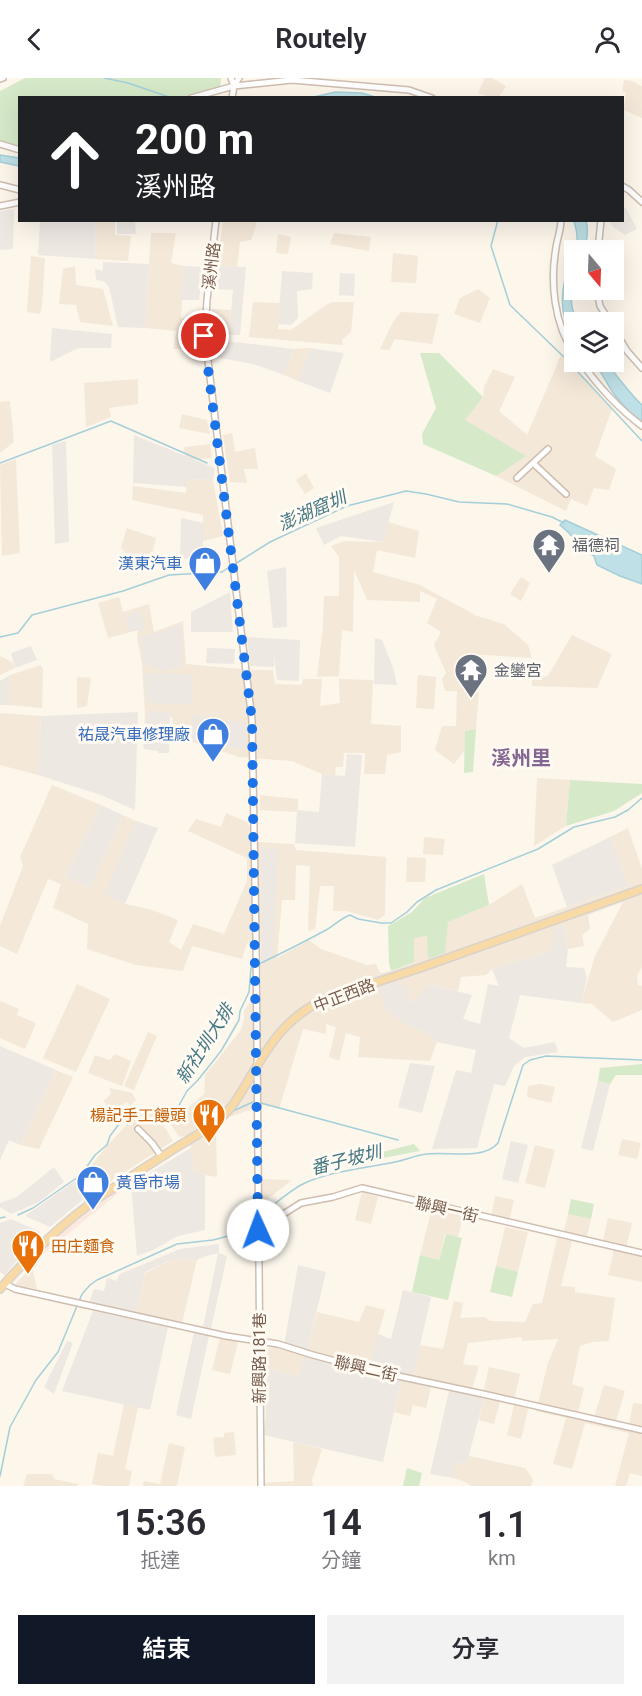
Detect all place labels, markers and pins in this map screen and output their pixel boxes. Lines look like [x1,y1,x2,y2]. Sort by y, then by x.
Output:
pin [178,310,229,361]
temple icon: 福德祠 [531,527,567,574]
place label: 福德祠 [572,536,620,555]
shop icon: 漢東汽車 [187,545,223,592]
place label: 漢東汽車 [118,554,182,573]
temple icon: 金鑾宮 [453,652,489,699]
place label: 金鑾宮 [494,661,542,680]
shop icon: 祐晟汽車修理廠 [195,716,231,763]
place label: 祐晟汽車修理廠 [78,725,190,744]
restaurant icon: 楊記手工饅頭 [191,1097,227,1144]
place label: 楊記手工饅頭 [90,1106,186,1125]
shop icon: 黃昏市場 [75,1164,111,1211]
place label: 黃昏市場 [116,1173,180,1192]
restaurant icon: 田庄麵食 [10,1228,46,1275]
place label: 田庄麵食 [51,1237,115,1256]

